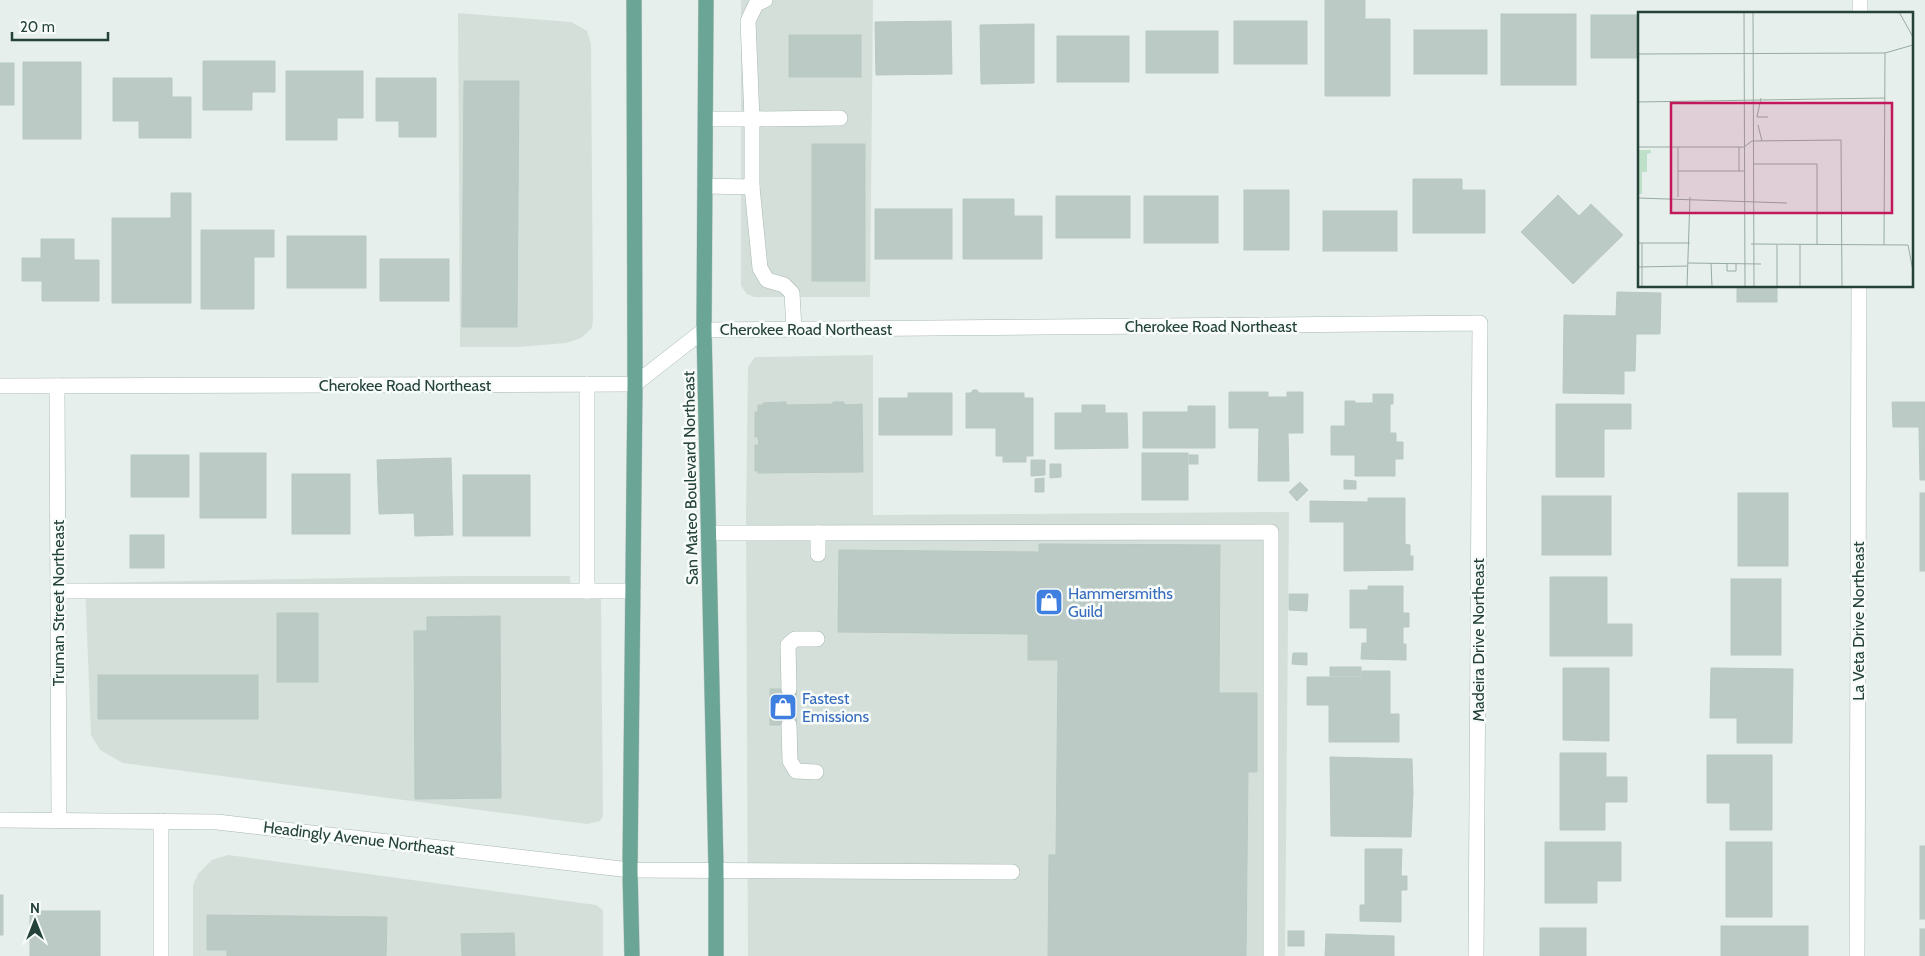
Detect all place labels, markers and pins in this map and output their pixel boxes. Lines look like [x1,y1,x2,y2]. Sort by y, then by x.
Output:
place label: Hammersmiths Guild [1068,584,1173,621]
shop icon: Hammersmiths Guild [1034,587,1064,617]
place label: Fastest Emissions [802,689,870,726]
shop icon: Fastest Emissions [768,692,798,722]

